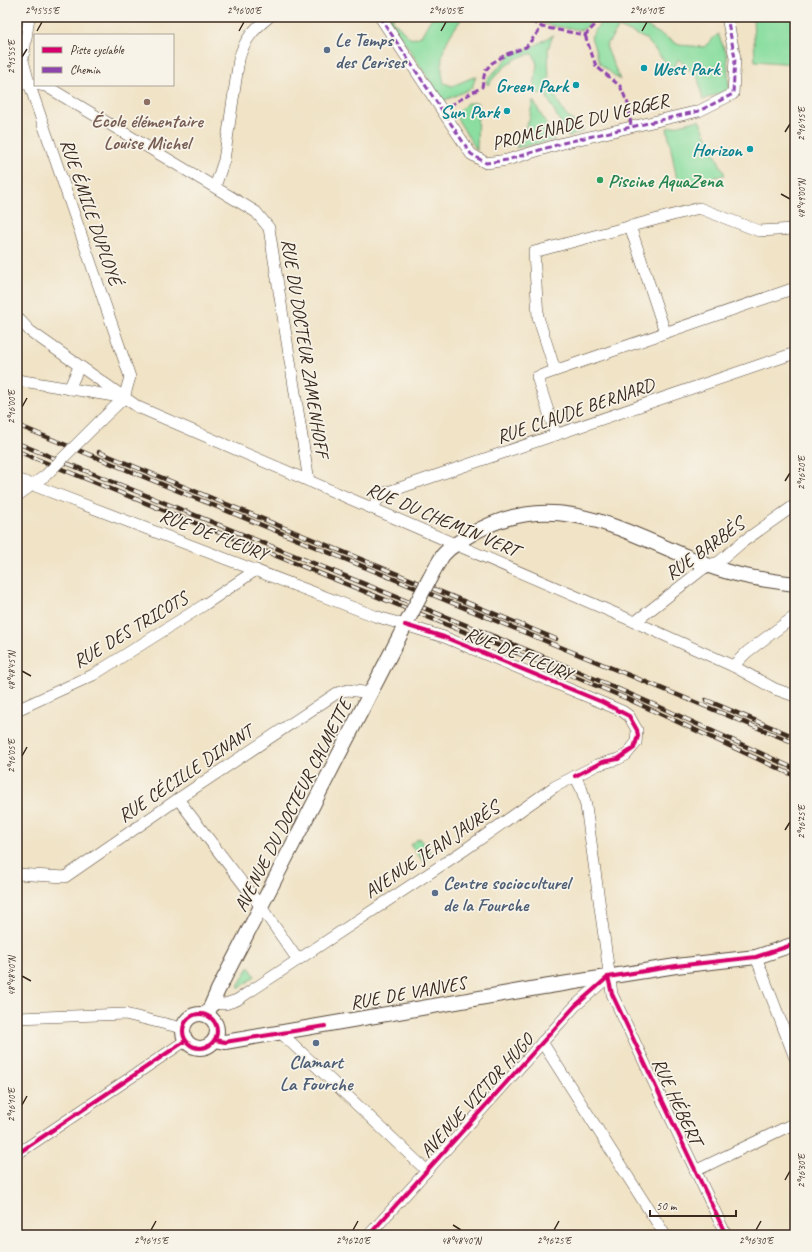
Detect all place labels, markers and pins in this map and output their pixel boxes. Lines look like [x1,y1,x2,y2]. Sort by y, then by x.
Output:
place label: Le Temps des Cerises [335,28,408,74]
marker: Le Temps des Cerises [322,45,332,55]
place label: West Park [652,57,721,81]
marker: West Park [639,63,649,73]
place label: Green Park [496,74,570,98]
marker: Green Park [571,80,581,90]
marker: École élémentaire Louise Michel [142,97,152,107]
place label: Sun Park [440,100,501,124]
marker: Sun Park [502,106,512,116]
place label: École élémentaire Louise Michel [91,109,204,155]
place label: Horizon [692,138,743,162]
marker: Horizon [745,144,755,154]
place label: Piscine AquaZena [608,169,724,193]
marker: Piscine AquaZena [595,175,605,185]
place label: Centre socioculturel de la Fourche [443,871,573,917]
marker: Centre socioculturel de la Fourche [430,888,440,898]
marker: Clamart La Fourche [311,1038,321,1048]
place label: Clamart La Fourche [280,1050,354,1096]

